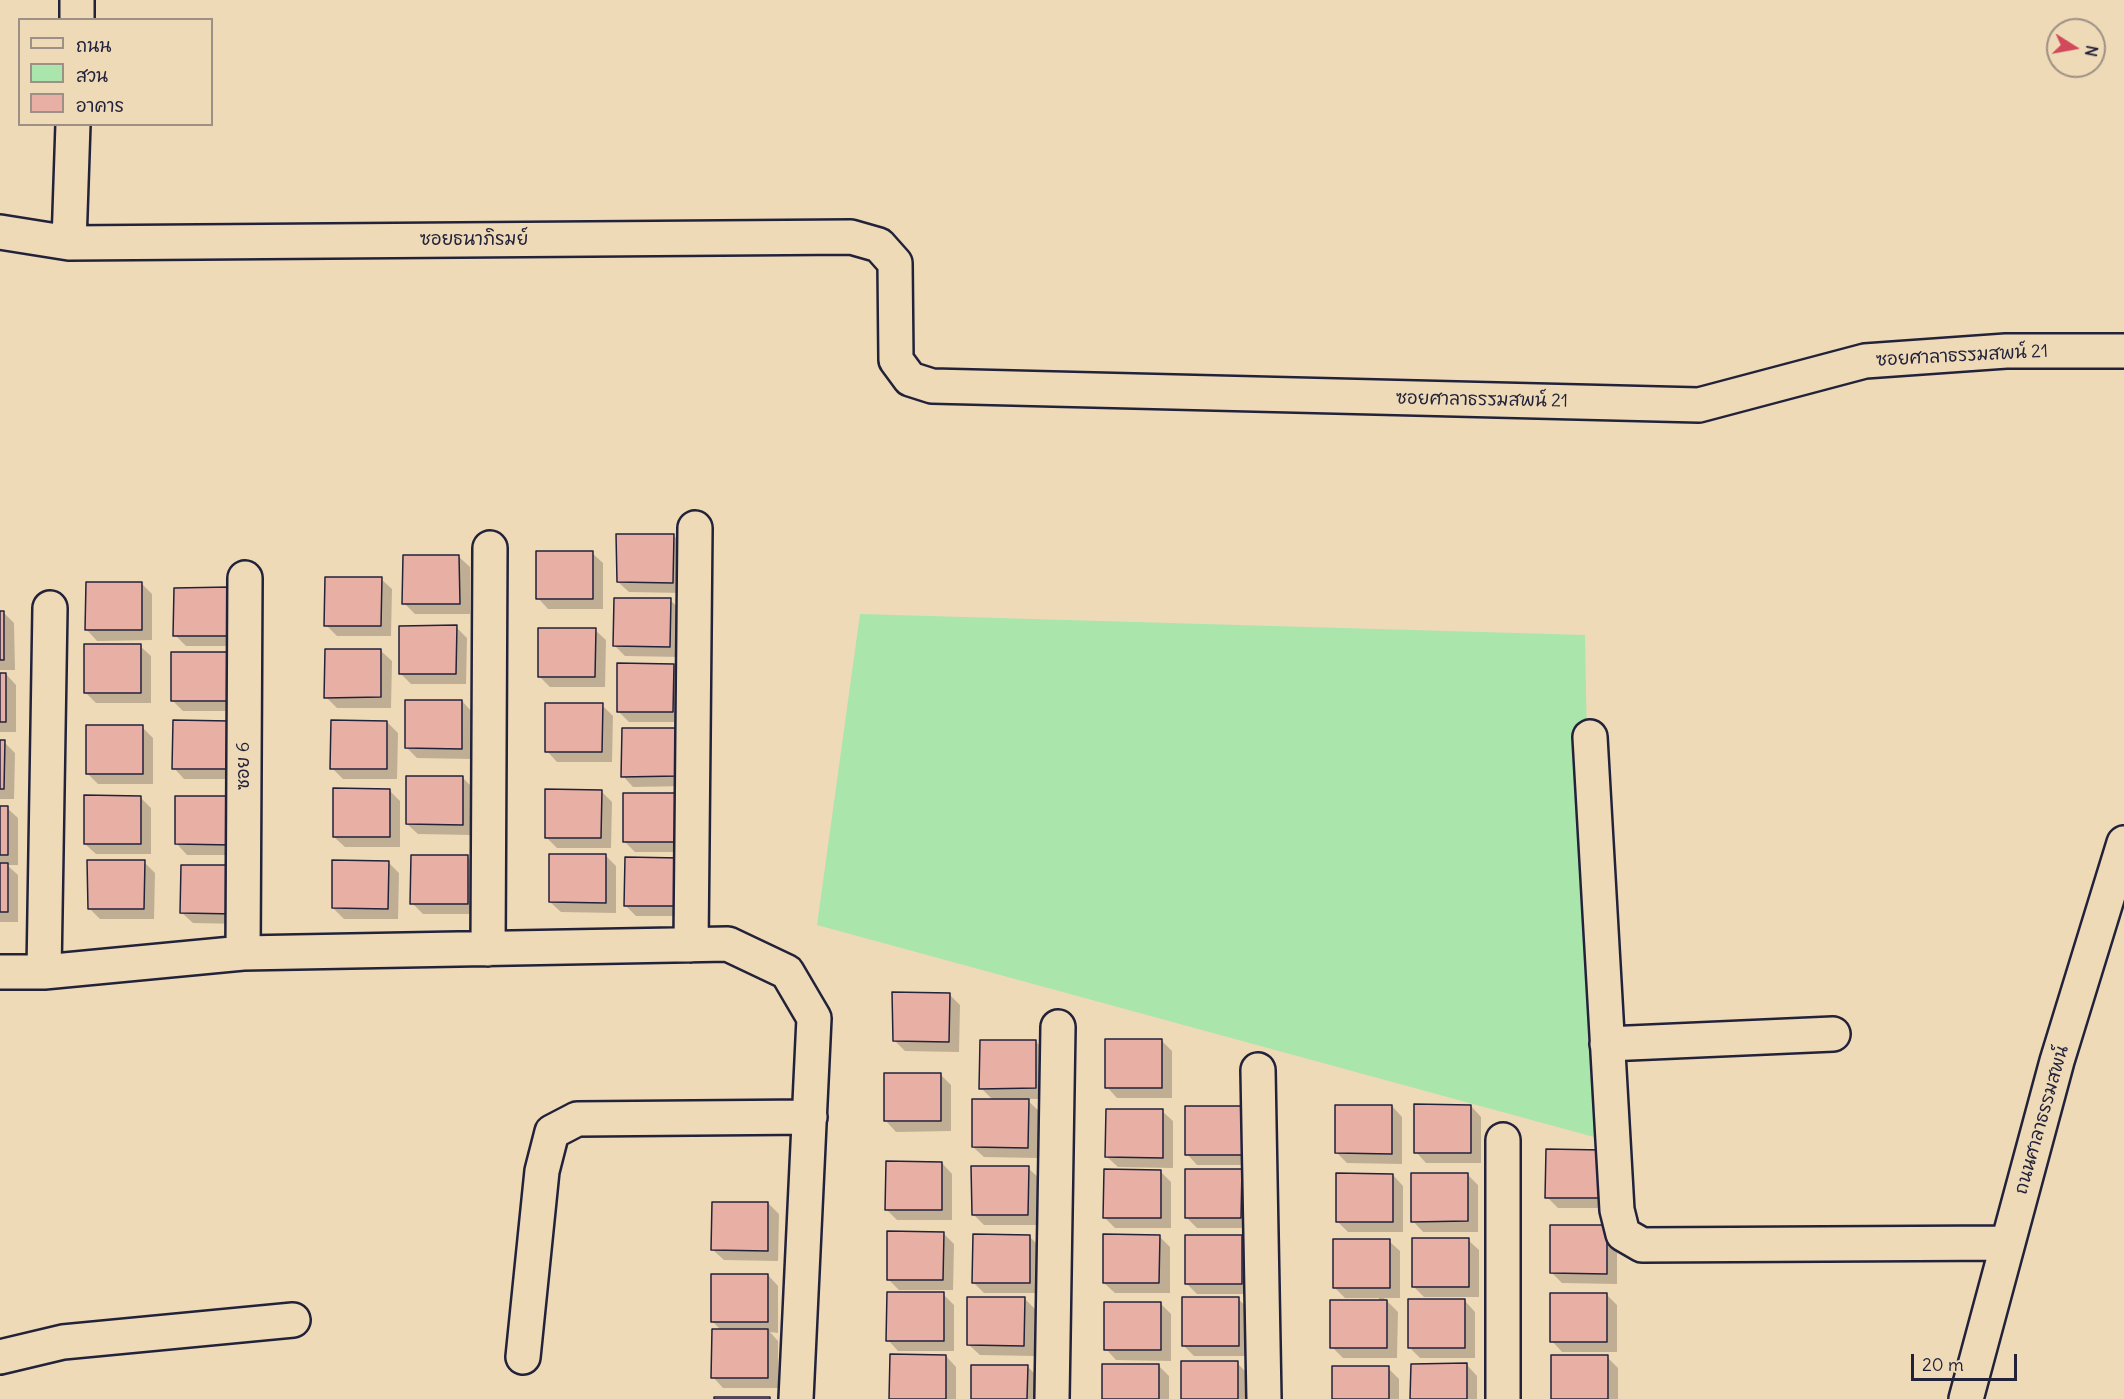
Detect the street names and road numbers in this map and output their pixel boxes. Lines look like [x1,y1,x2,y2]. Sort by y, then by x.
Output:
street label: ซอยธนาภิรมย์ [420,229,528,251]
street label: ซอยศาลาธรรมสพน์ 21 [1875,341,2049,371]
street label: ซอยศาลาธรรมสพน์ 21 [1396,388,1568,412]
street label: ซอย 6 [233,742,255,790]
street label: ถนนศาลาธรรมสพน์ [2010,1043,2074,1197]

